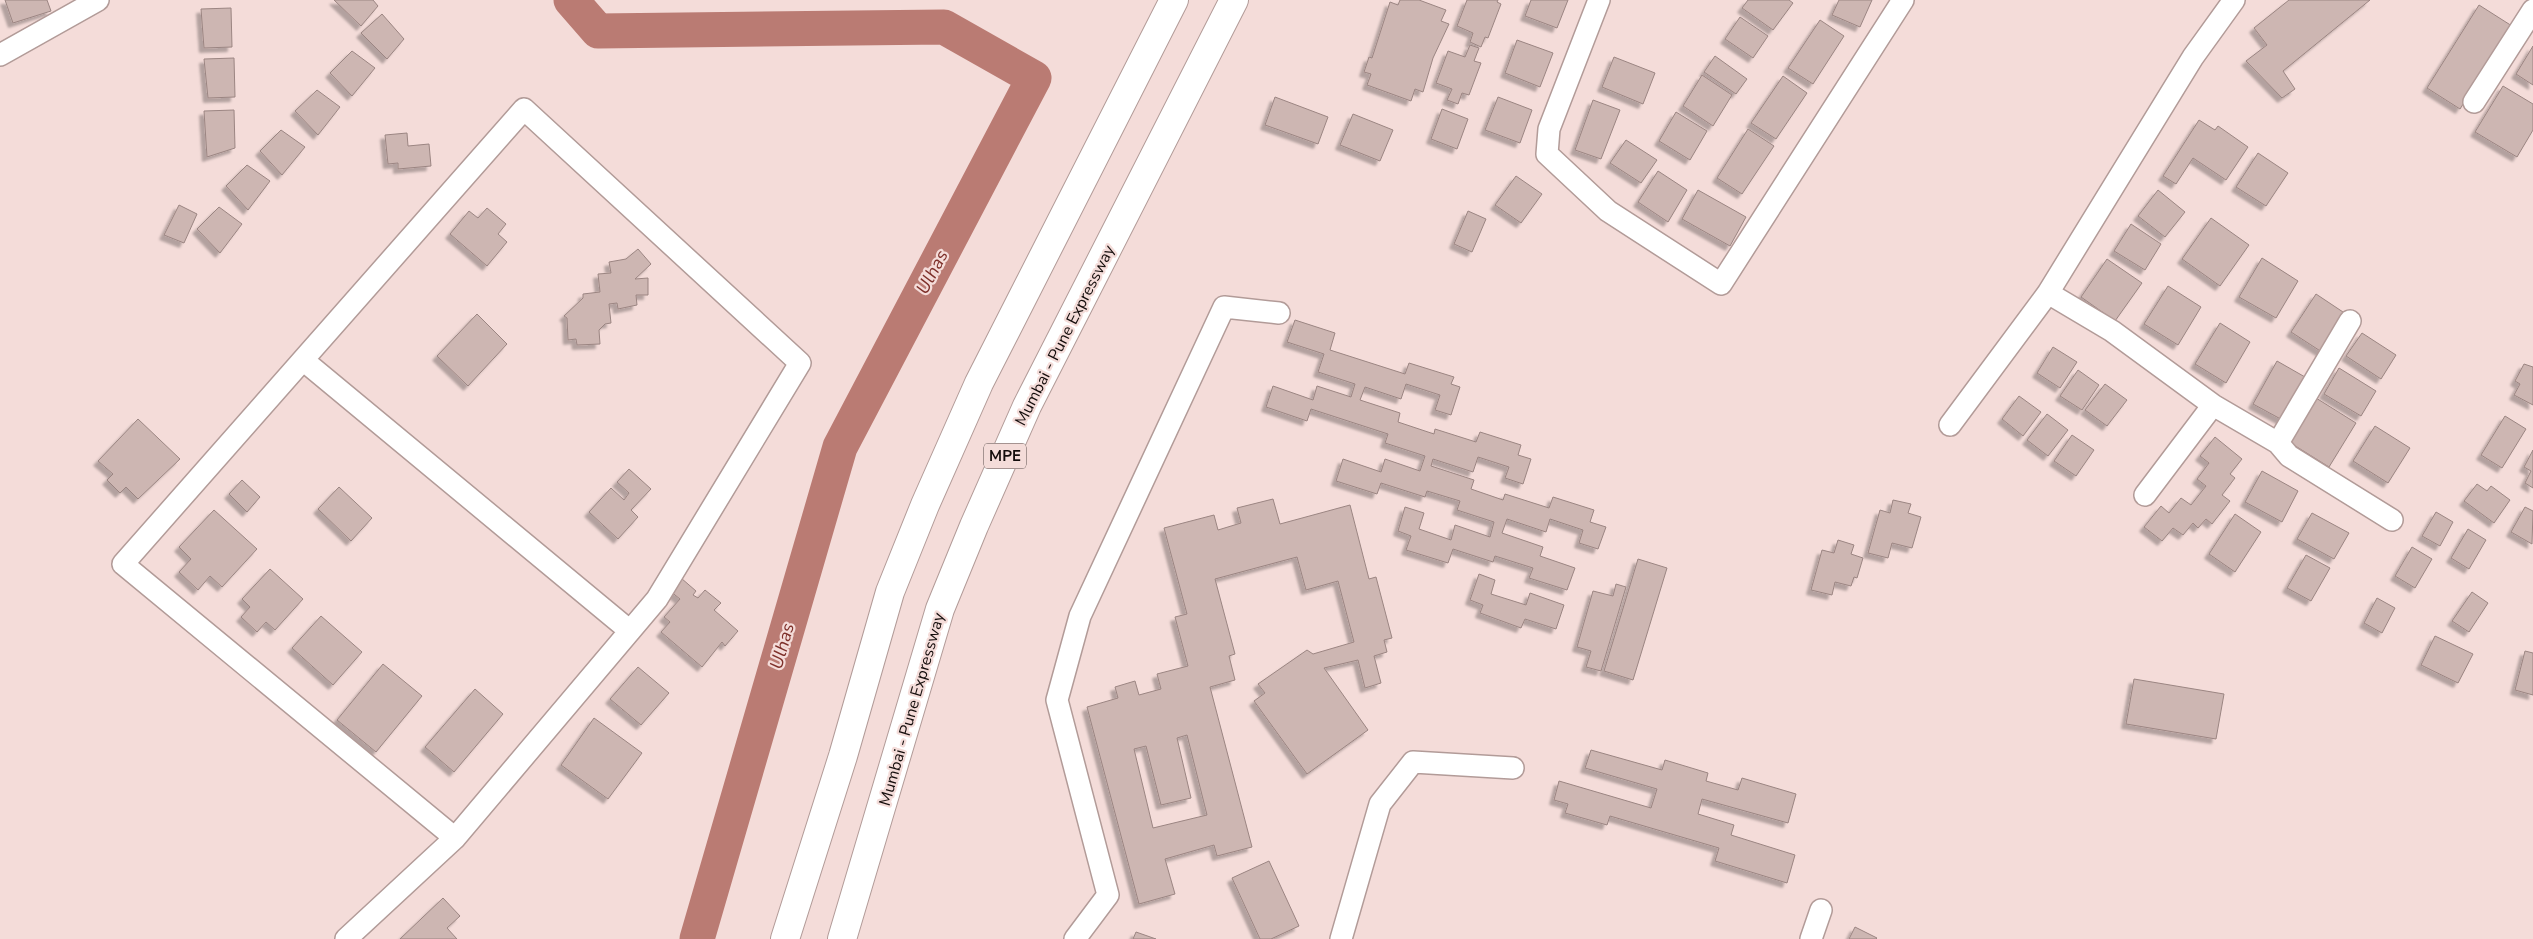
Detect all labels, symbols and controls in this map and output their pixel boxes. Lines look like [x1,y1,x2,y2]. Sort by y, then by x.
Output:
street label: Mumbai - Pune Expressway [1010,241,1120,430]
water label: Ulhas [910,246,954,298]
road number: MPE [984,444,1026,468]
street label: Mumbai - Pune Expressway [874,609,950,808]
water label: Ulhas [764,620,800,672]

